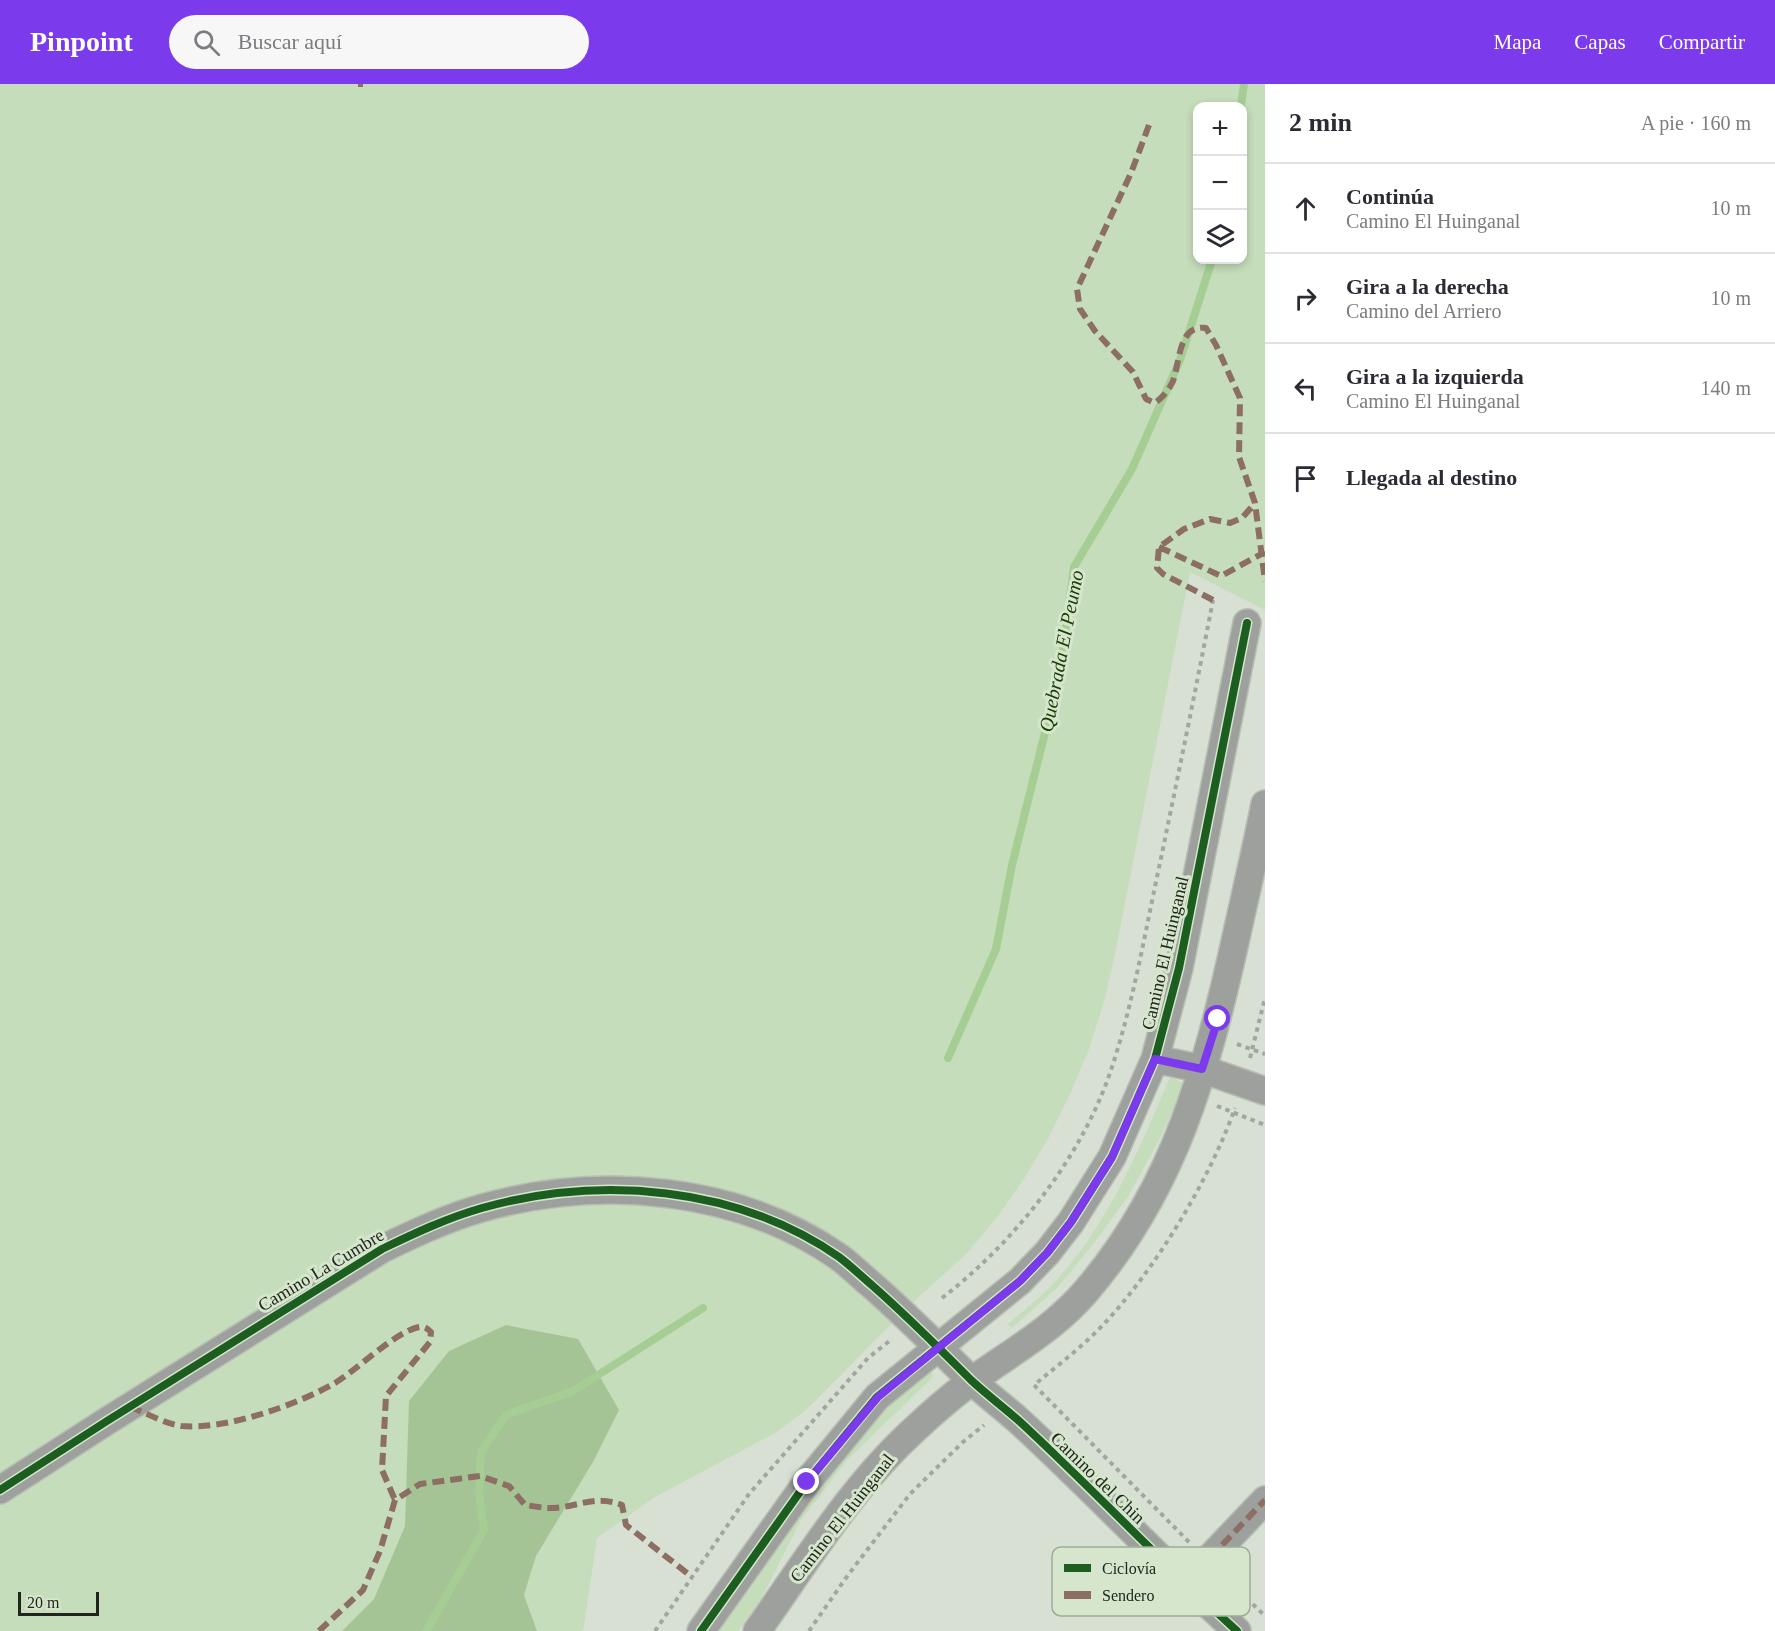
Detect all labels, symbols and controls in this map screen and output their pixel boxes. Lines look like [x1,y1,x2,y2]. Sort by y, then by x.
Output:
search box [169,15,589,69]
text: Pinpoint [30,26,133,57]
icon: search [190,26,223,59]
text: Buscar aquí [238,29,342,54]
text: Mapa [1494,30,1541,54]
text: Capas [1574,30,1626,54]
text: Compartir [1659,30,1745,54]
map controls [1193,102,1247,264]
button: + [1193,102,1247,156]
text: 2 min [1289,108,1352,137]
text: A pie · 160 m [1641,112,1751,134]
button: − [1193,156,1247,210]
text: Continúa [1346,184,1434,209]
icon: ahead [1289,192,1322,225]
text: 10 m [1710,197,1751,219]
button: layers [1193,210,1247,264]
text: Camino El Huinganal [1346,210,1520,232]
text: Gira a la derecha [1346,274,1509,299]
icon: right [1289,282,1322,315]
text: 10 m [1710,287,1751,309]
text: Camino del Arriero [1346,300,1502,322]
text: Gira a la izquierda [1346,364,1524,389]
icon: left [1289,372,1322,405]
text: 140 m [1700,377,1751,399]
text: Camino El Huinganal [1346,390,1520,412]
icon: arrive [1289,462,1322,495]
text: Llegada al destino [1346,465,1517,490]
water label: Quebrada El Peumo [1035,568,1087,734]
street label: Camino El Huinganal [1138,874,1192,1032]
route start [1204,1005,1230,1031]
street label: Camino La Cumbre [255,1225,387,1315]
street label: Camino del Chin [1047,1428,1149,1528]
street label: Camino El Huinganal [786,1450,898,1586]
route end [793,1468,819,1494]
legend [1052,1547,1250,1616]
text: Ciclovía [1102,1560,1156,1577]
text: Sendero [1102,1587,1154,1604]
scale bar [18,1589,99,1616]
text: 20 m [27,1594,59,1611]

